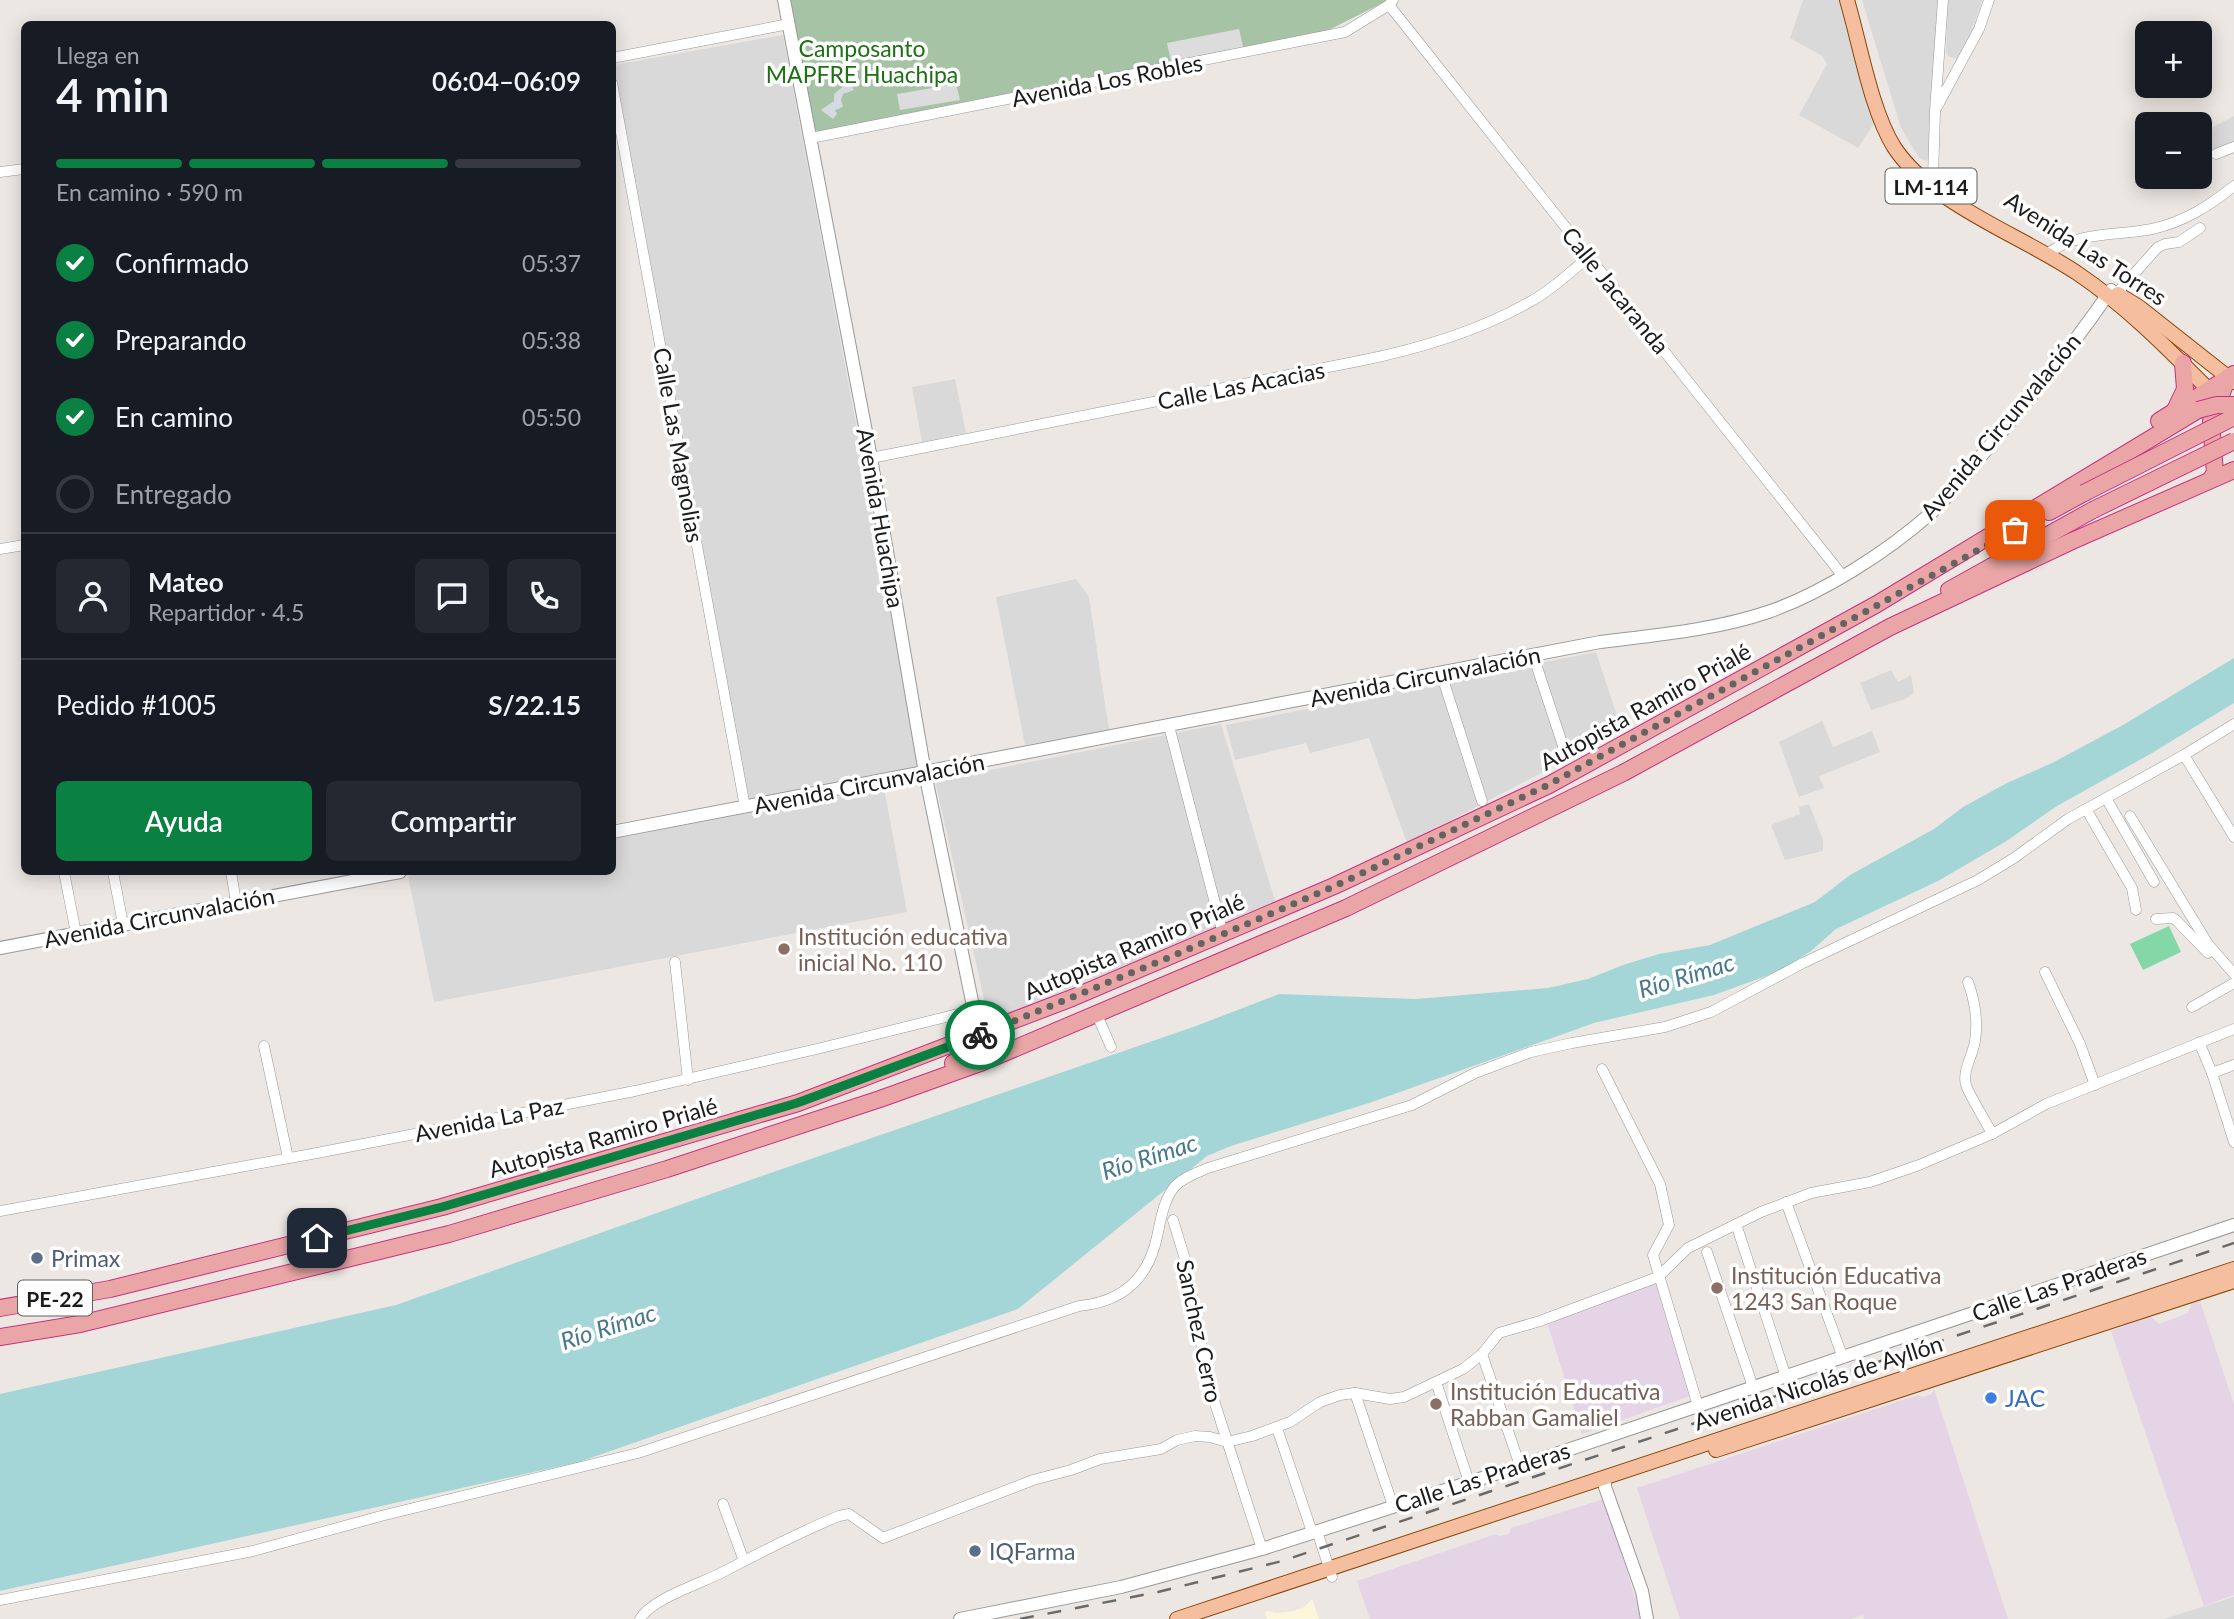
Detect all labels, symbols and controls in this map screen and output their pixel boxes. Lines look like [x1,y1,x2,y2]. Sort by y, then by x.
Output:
map controls [2135,21,2212,189]
button: + [2135,21,2212,98]
park label: Camposanto MAPFRE Huachipa [766,34,958,88]
text: Llega en [56,41,140,69]
street label: Avenida Los Robles [1009,48,1205,112]
text: 06:04–06:09 [432,65,581,97]
text: 4 min [56,67,170,122]
button: − [2135,112,2212,189]
road number: LM-114 [1885,168,1976,204]
text: En camino · 590 m [56,178,243,206]
street label: Avenida Las Torres [2000,185,2172,311]
street label: Calle Jacaranda [1556,221,1676,359]
icon: check [56,244,94,282]
text: Confirmado [115,247,249,279]
text: 05:37 [522,249,581,277]
icon: check [56,321,94,359]
text: Preparando [115,324,247,356]
text: 05:38 [522,326,581,354]
street label: Avenida Circunvalación [1914,327,2086,525]
street label: Calle Las Magnolias [648,345,710,545]
street label: Calle Las Acacias [1155,355,1327,415]
icon: check [56,398,94,436]
text: En camino [115,401,233,433]
text: 05:50 [522,403,581,431]
street label: Avenida Huachipa [851,426,911,610]
text: Entregado [115,478,232,510]
pin [1985,500,2045,560]
icon: bag [1996,511,2034,549]
button: person [56,559,130,633]
button: chat [415,559,489,633]
button: phone [507,559,581,633]
text: Mateo [148,566,224,598]
text: Repartidor · 4.5 [148,598,304,626]
street label: Autopista Ramiro Prialé [1535,636,1755,776]
street label: Avenida Circunvalación [1307,640,1543,712]
text: Pedido #1005 [56,689,217,721]
text: S/22.15 [488,689,581,721]
street label: Avenida Circunvalación [751,747,987,819]
button: Ayuda [56,781,312,861]
button: Compartir [326,781,581,861]
street label: Avenida Circunvalación [41,881,277,953]
street label: Autopista Ramiro Prialé [1020,887,1248,1005]
place label: Institución educativa inicial No. 110 [798,922,1008,976]
marker: Institución educativa inicial No. 110 [776,941,792,957]
water label: Río Rímac [1635,947,1738,1003]
courier [945,1000,1015,1070]
icon: bike [961,1016,999,1054]
street label: Avenida La Paz [412,1091,566,1147]
street label: Autopista Ramiro Prialé [485,1091,721,1183]
water label: Río Rímac [1098,1127,1201,1185]
pin [287,1208,347,1268]
icon: home [298,1219,336,1257]
street label: Calle Las Praderas [1968,1241,2150,1327]
place label: Primax [51,1244,121,1272]
marker: Primax [29,1250,45,1266]
street label: Sanchez Cerro [1171,1257,1229,1405]
place label: Institución Educativa 1243 San Roque [1731,1261,1942,1315]
road number: PE-22 [18,1280,92,1316]
marker: Institución Educativa 1243 San Roque [1709,1280,1725,1296]
water label: Río Rímac [557,1297,660,1355]
street label: Avenida Nicolás de Ayllón [1690,1329,1946,1435]
place label: Institución Educativa Rabban Gamaliel [1450,1377,1661,1431]
place label: JAC [2005,1384,2045,1412]
marker: JAC [1983,1390,1999,1406]
marker: Institución Educativa Rabban Gamaliel [1428,1396,1444,1412]
street label: Calle Las Praderas [1391,1435,1573,1519]
place label: IQFarma [989,1537,1075,1565]
marker: IQFarma [967,1543,983,1559]

